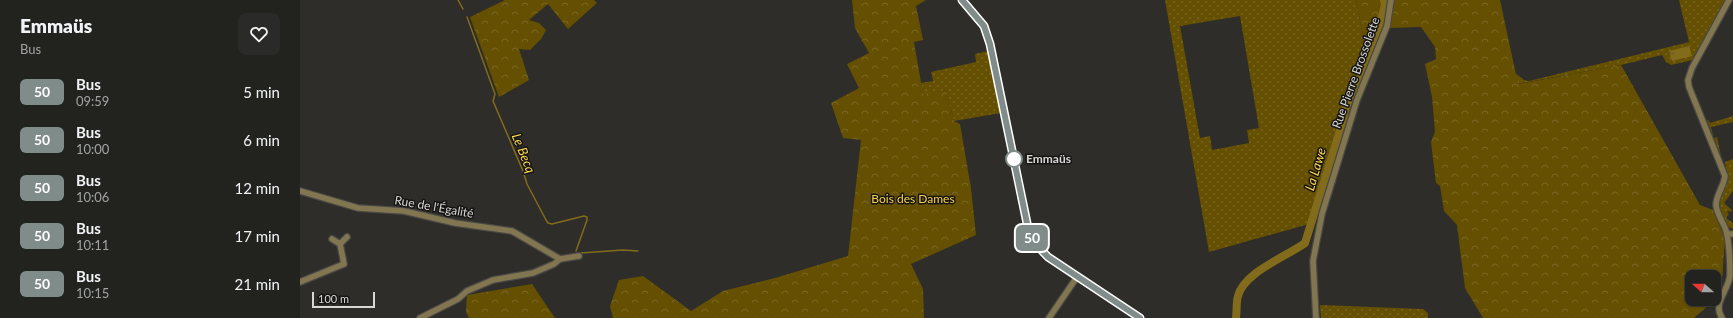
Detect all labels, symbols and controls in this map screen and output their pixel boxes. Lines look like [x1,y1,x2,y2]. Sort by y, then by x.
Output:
button: heart [238,13,280,55]
text: Emmaüs [20,14,92,37]
street label: Rue Pierre Brossolette [1328,15,1383,130]
text: Bus [20,41,41,57]
text: Bus [76,75,101,93]
text: 50 [34,83,50,100]
text: 5 min [243,83,280,101]
text: 09:59 [76,93,109,109]
text: Bus [76,123,101,141]
text: 50 [34,131,50,148]
text: 6 min [243,131,280,149]
water label: Le Becq [509,131,539,175]
text: 10:00 [76,141,109,157]
water label: La Lawe [1301,146,1329,192]
marker: Emmaüs [1005,150,1023,168]
place label: Emmaüs [1026,151,1071,166]
text: Bus [76,171,101,189]
text: 50 [34,179,50,196]
text: 12 min [234,179,280,197]
text: 10:06 [76,189,109,205]
park label: Bois des Dames [871,191,955,206]
street label: Rue de l'Égalité [393,192,475,221]
text: Bus [76,219,101,237]
line badge: 50 [1014,225,1050,251]
text: 50 [34,227,50,244]
text: 17 min [234,227,280,245]
text: 50 [1024,229,1040,246]
text: 10:11 [76,237,109,253]
text: Bus [76,267,101,285]
north arrow [1685,270,1721,306]
map controls [1685,270,1721,306]
text: 50 [34,275,50,292]
text: 21 min [234,275,280,293]
text: 10:15 [76,285,109,301]
scale bar [312,290,375,309]
text: 100 m [318,292,349,305]

